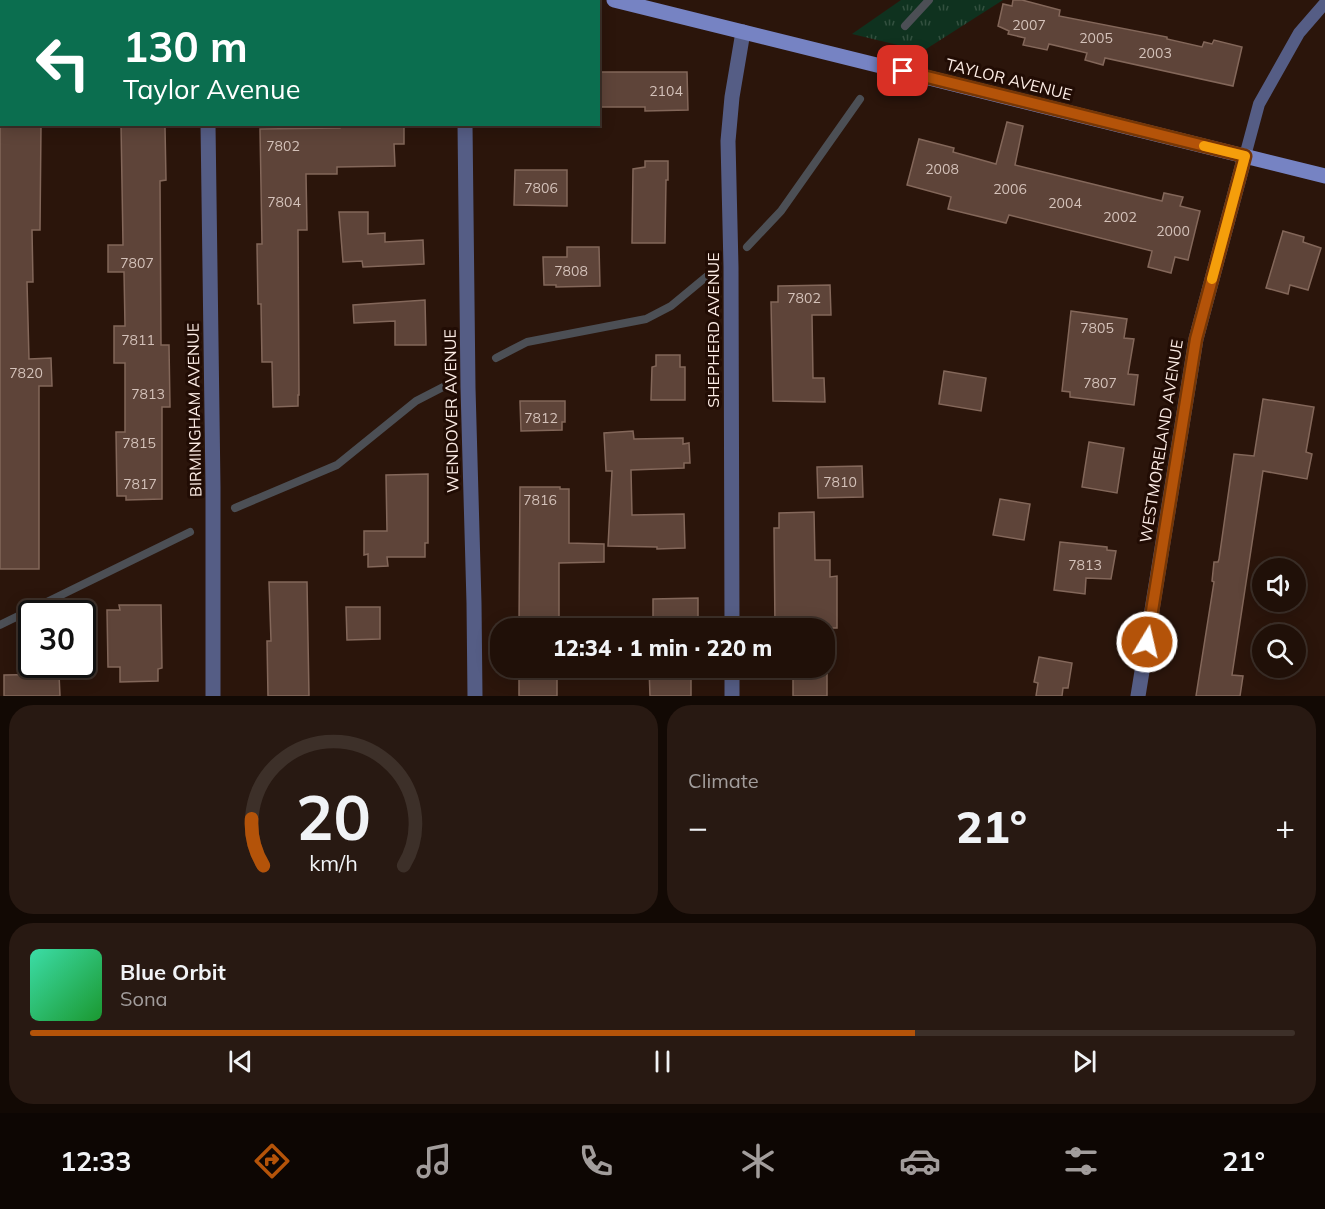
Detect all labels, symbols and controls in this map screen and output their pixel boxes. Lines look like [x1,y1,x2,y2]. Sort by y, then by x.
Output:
house number: 2007 [1012,16,1046,34]
text: 130 m [123,20,248,73]
icon: left [24,24,102,102]
house number: 2005 [1079,29,1113,47]
house number: 2003 [1138,44,1172,62]
pin [877,45,928,96]
icon: arrive [886,54,919,87]
street label: TAYLOR AVENUE [944,54,1074,104]
text: Taylor Avenue [123,72,300,106]
house number: 2104 [649,82,683,100]
house number: 7802 [266,137,300,155]
house number: 2008 [925,160,959,178]
house number: 7806 [524,179,558,197]
house number: 2006 [993,180,1027,198]
house number: 7804 [267,193,301,211]
house number: 2004 [1048,194,1082,212]
house number: 2002 [1103,208,1137,226]
house number: 2000 [1156,222,1190,240]
street label: SHEPHERD AVENUE [703,252,723,408]
house number: 7807 [120,254,154,272]
house number: 7808 [554,262,588,280]
house number: 7802 [787,289,821,307]
house number: 7805 [1080,319,1114,337]
street label: BIRMINGHAM AVENUE [182,323,206,497]
street label: WENDOVER AVENUE [440,329,462,493]
house number: 7811 [121,331,155,349]
street label: WESTMORELAND AVENUE [1135,338,1187,544]
house number: 7820 [9,364,43,382]
house number: 7807 [1083,374,1117,392]
house number: 7813 [131,385,165,403]
house number: 7812 [524,409,558,427]
house number: 7815 [122,434,156,452]
house number: 7810 [823,473,857,491]
house number: 7817 [123,475,157,493]
house number: 7816 [523,491,557,509]
house number: 7813 [1068,556,1102,574]
map controls [1252,558,1306,678]
button: sound [1252,558,1306,612]
speed limit sign: 30 [18,600,96,678]
position arrow [1115,610,1179,674]
button: search [1252,624,1306,678]
text: 12:34 · 1 min · 220 m [553,634,772,662]
text: Climate [688,768,759,793]
text: 20 [296,777,371,856]
text: 21° [956,798,1027,854]
text: − [688,806,708,847]
text: + [1275,806,1295,847]
text: km/h [309,850,358,877]
text: Blue Orbit [120,958,226,986]
text: Sona [120,986,168,1011]
icon: previous [224,1045,257,1078]
icon: pause [646,1045,679,1078]
icon: next [1068,1045,1101,1078]
icon: directions [251,1140,293,1182]
icon: music [413,1140,455,1182]
icon: phone [575,1140,617,1182]
icon: climate [737,1140,779,1182]
icon: car [899,1140,941,1182]
icon: filters [1060,1140,1102,1182]
text: 12:33 [60,1144,131,1178]
text: 21° [1222,1144,1265,1178]

